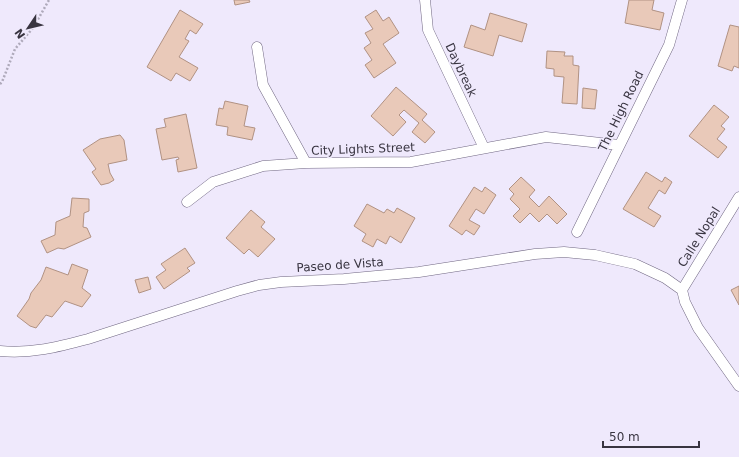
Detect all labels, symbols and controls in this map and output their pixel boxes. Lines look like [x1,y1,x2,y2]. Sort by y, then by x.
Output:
north arrow [8,8,48,48]
text: N [12,26,28,41]
street label: Daybreak [442,41,480,99]
street label: The High Road [595,69,647,154]
street label: City Lights Street [311,140,415,158]
street label: Calle Nopal [675,204,723,270]
street label: Paseo de Vista [296,255,384,275]
scale bar [603,423,699,449]
text: 50 m [609,430,640,444]

